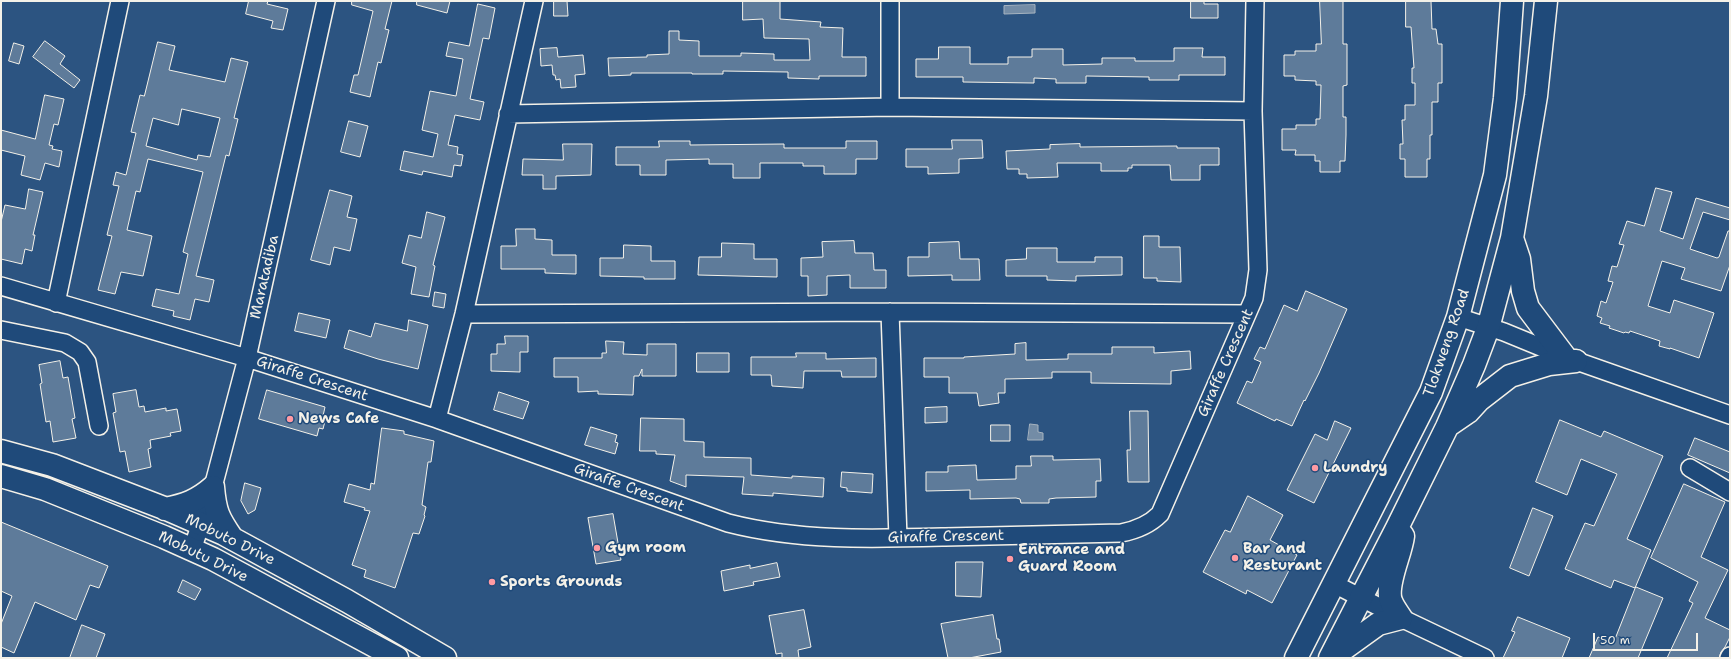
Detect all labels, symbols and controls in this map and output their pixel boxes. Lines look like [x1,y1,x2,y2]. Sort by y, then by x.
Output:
street label: Maratadiba [247,233,283,321]
street label: Tlokweng Road [1420,287,1474,399]
street label: Giraffe Crescent [1194,306,1258,420]
street label: Giraffe Crescent [254,352,370,406]
place label: News Cafe [298,410,379,428]
marker: News Cafe [285,414,295,424]
place label: Laundry [1323,459,1387,477]
street label: Giraffe Crescent [571,460,687,516]
marker: Laundry [1310,463,1320,473]
street label: Mobuto Drive [182,510,278,570]
street label: Giraffe Crescent [888,527,1004,547]
street label: Mobutu Drive [155,528,251,586]
place label: Gym room [605,539,686,557]
place label: Bar and Resturant [1243,540,1322,575]
place label: Entrance and Guard Room [1018,541,1125,576]
marker: Gym room [592,543,602,553]
marker: Bar and Resturant [1230,553,1240,563]
marker: Entrance and Guard Room [1005,554,1015,564]
place label: Sports Grounds [500,573,623,591]
marker: Sports Grounds [487,577,497,587]
scale bar [1595,625,1700,651]
text: 50 m [1600,632,1630,648]

